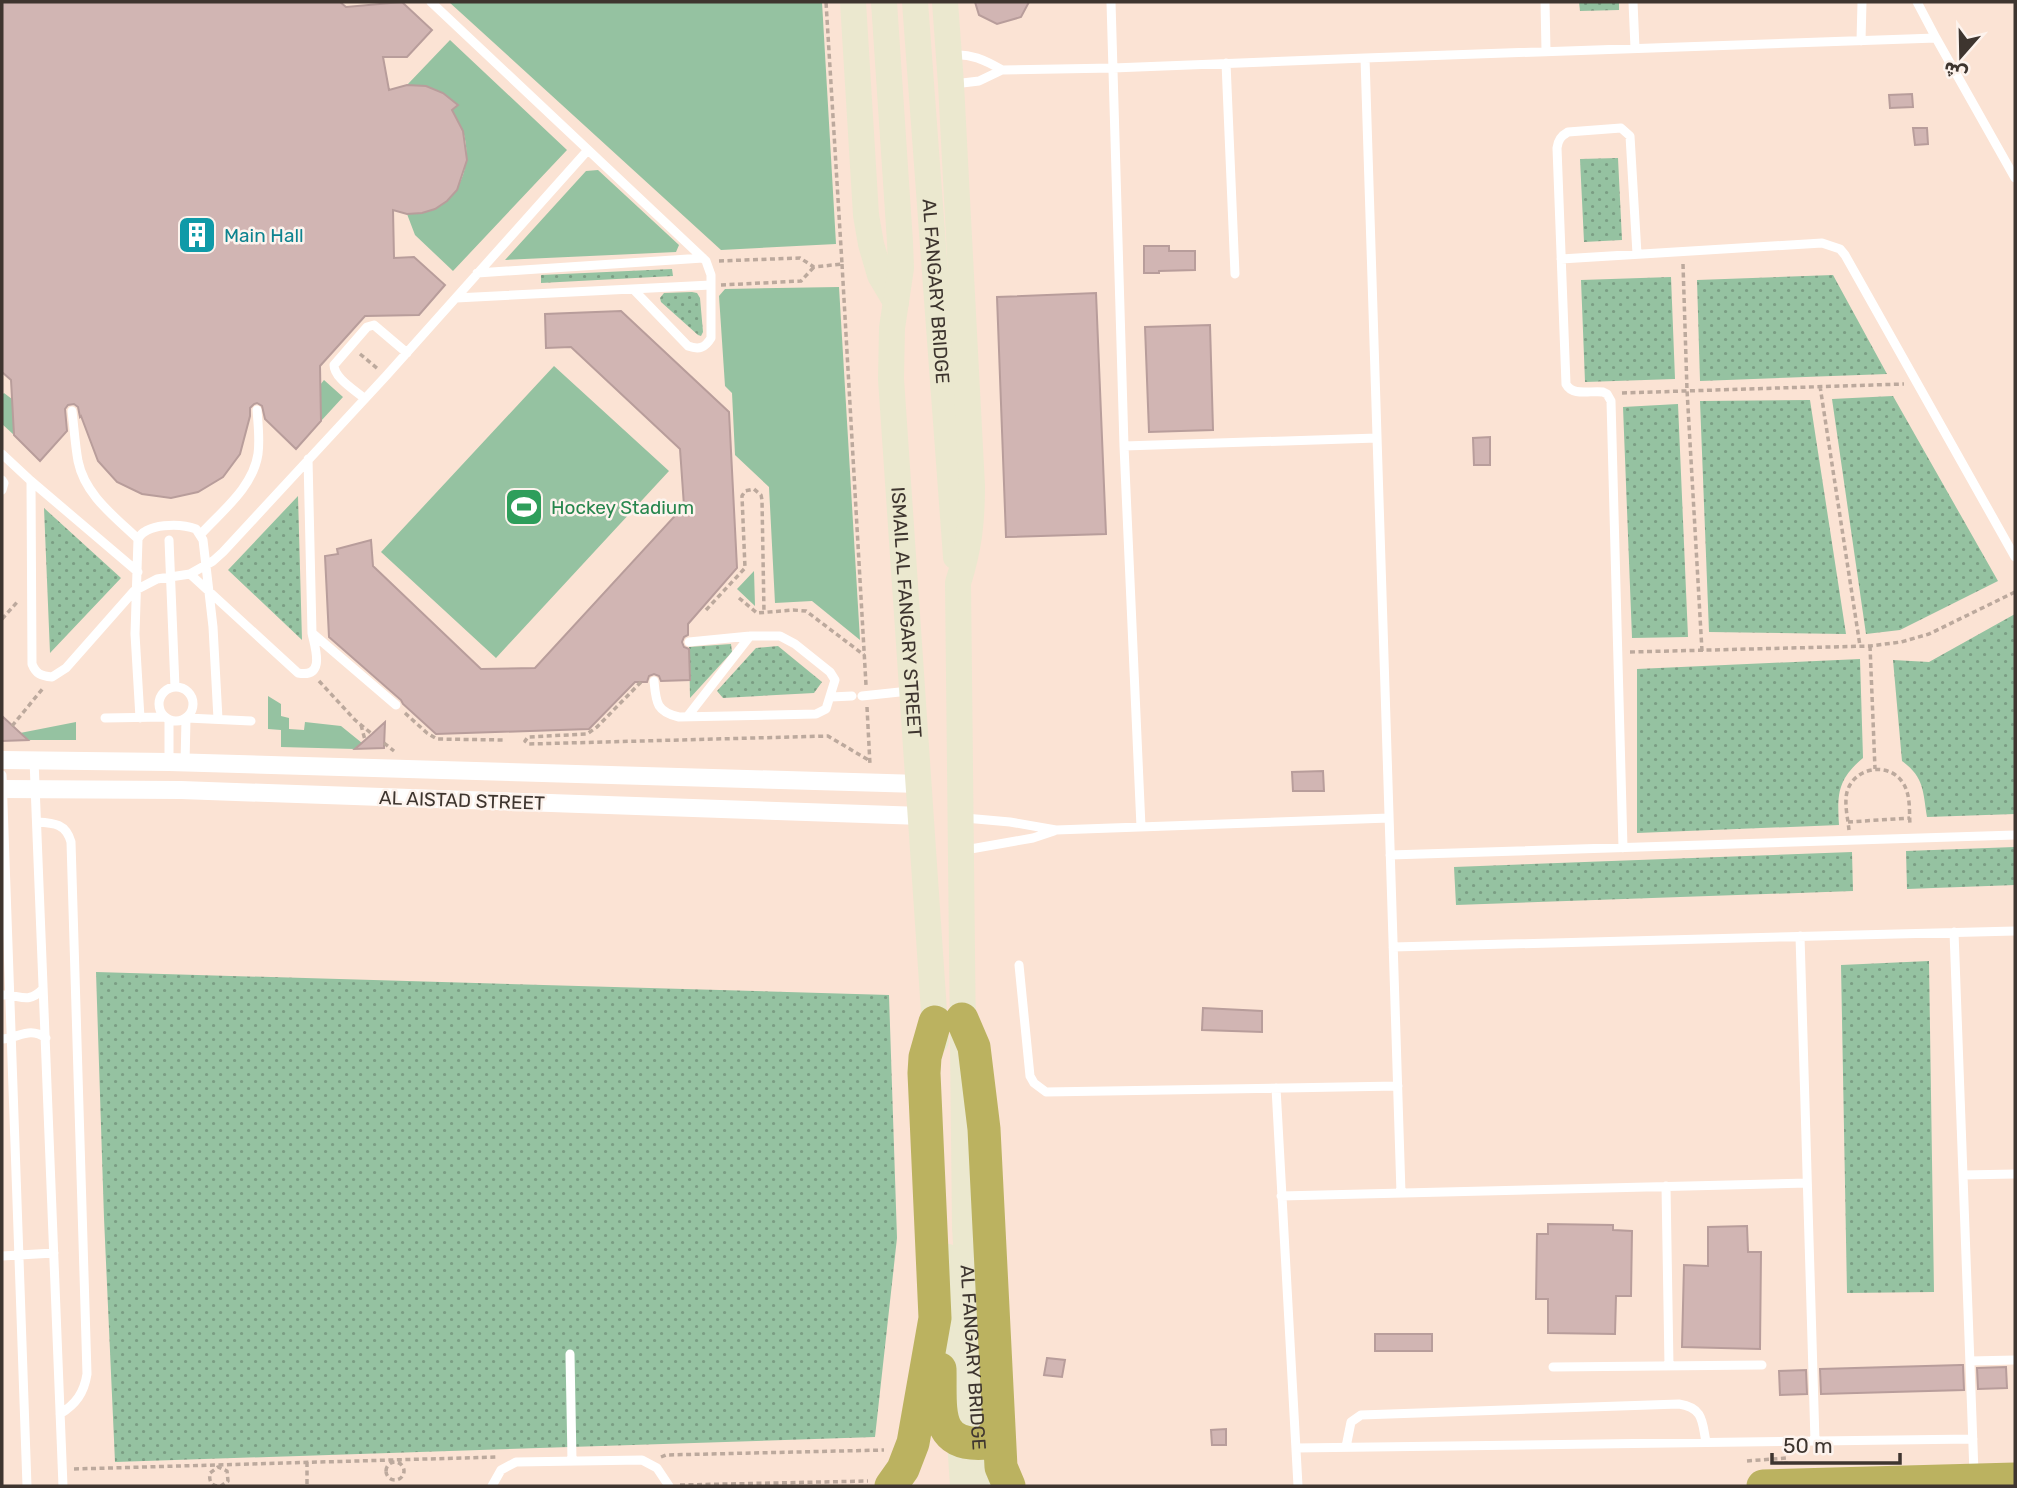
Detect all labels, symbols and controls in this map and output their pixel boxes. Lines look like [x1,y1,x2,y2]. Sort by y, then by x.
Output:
north arrow [1926,21,1996,91]
text: ش [1940,57,1971,86]
street label: AL FANGARY BRIDGE [918,198,954,385]
building icon: Main Hall [176,214,218,256]
place label: Main Hall [224,224,304,247]
sports icon: Hockey Stadium [503,486,545,528]
street label: ISMAIL AL FANGARY STREET [886,486,926,738]
place label: Hockey Stadium [551,496,694,519]
street label: AL AISTAD STREET [379,786,545,815]
street label: AL FANGARY BRIDGE [955,1264,991,1451]
scale bar [1772,1422,1900,1466]
text: 50 m [1783,1433,1833,1458]

